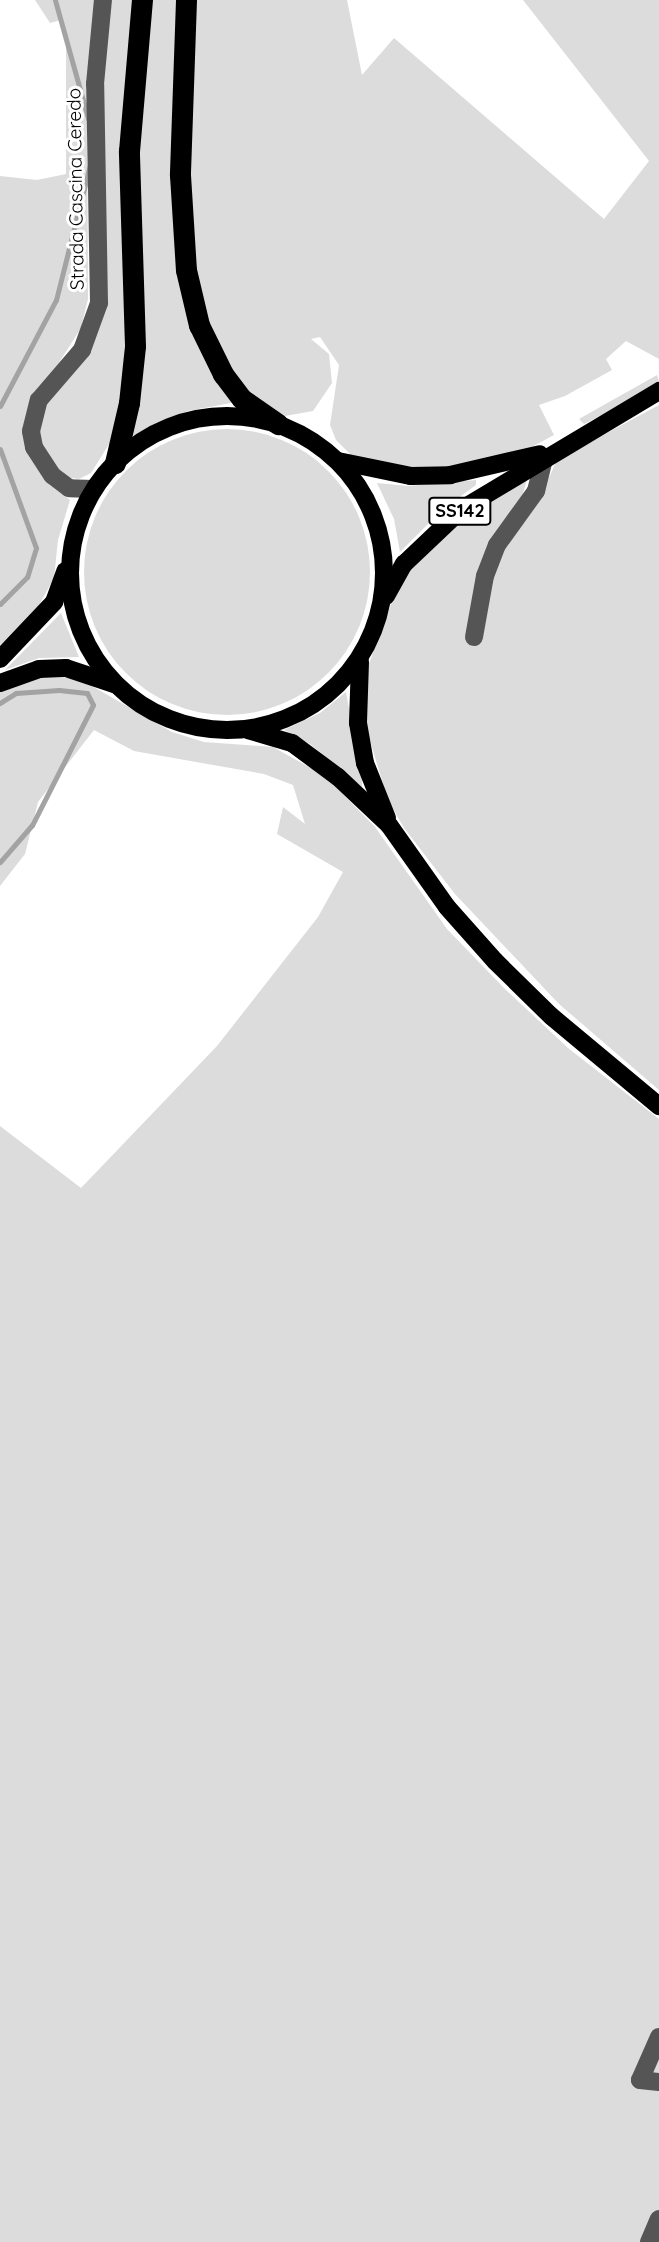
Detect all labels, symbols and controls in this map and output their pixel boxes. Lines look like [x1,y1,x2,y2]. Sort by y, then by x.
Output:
street label: Strada Cascina Ceredo [63,88,89,290]
road number: SS142 [427,496,493,526]

